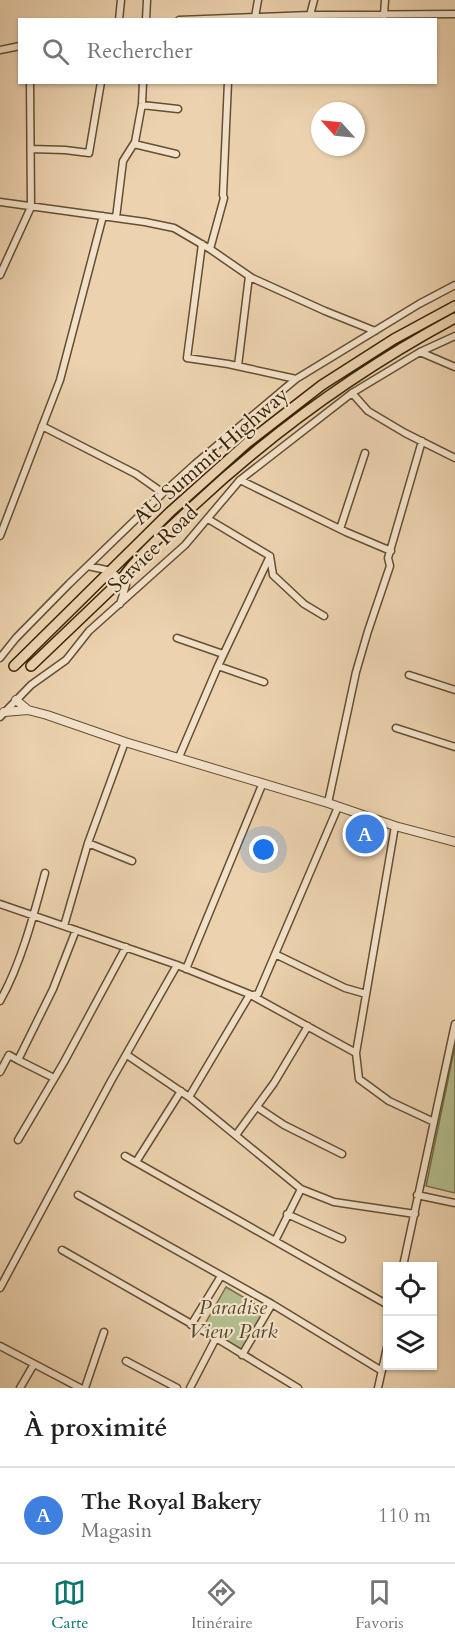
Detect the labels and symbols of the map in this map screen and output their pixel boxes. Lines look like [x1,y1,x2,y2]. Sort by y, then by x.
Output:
north arrow [311,102,365,156]
street label: AU Summit Highway [127,380,295,532]
street label: Service Road [102,499,204,599]
pin: A [346,812,385,856]
your location [249,835,278,864]
park label: Paradise View Park [188,1293,278,1346]

